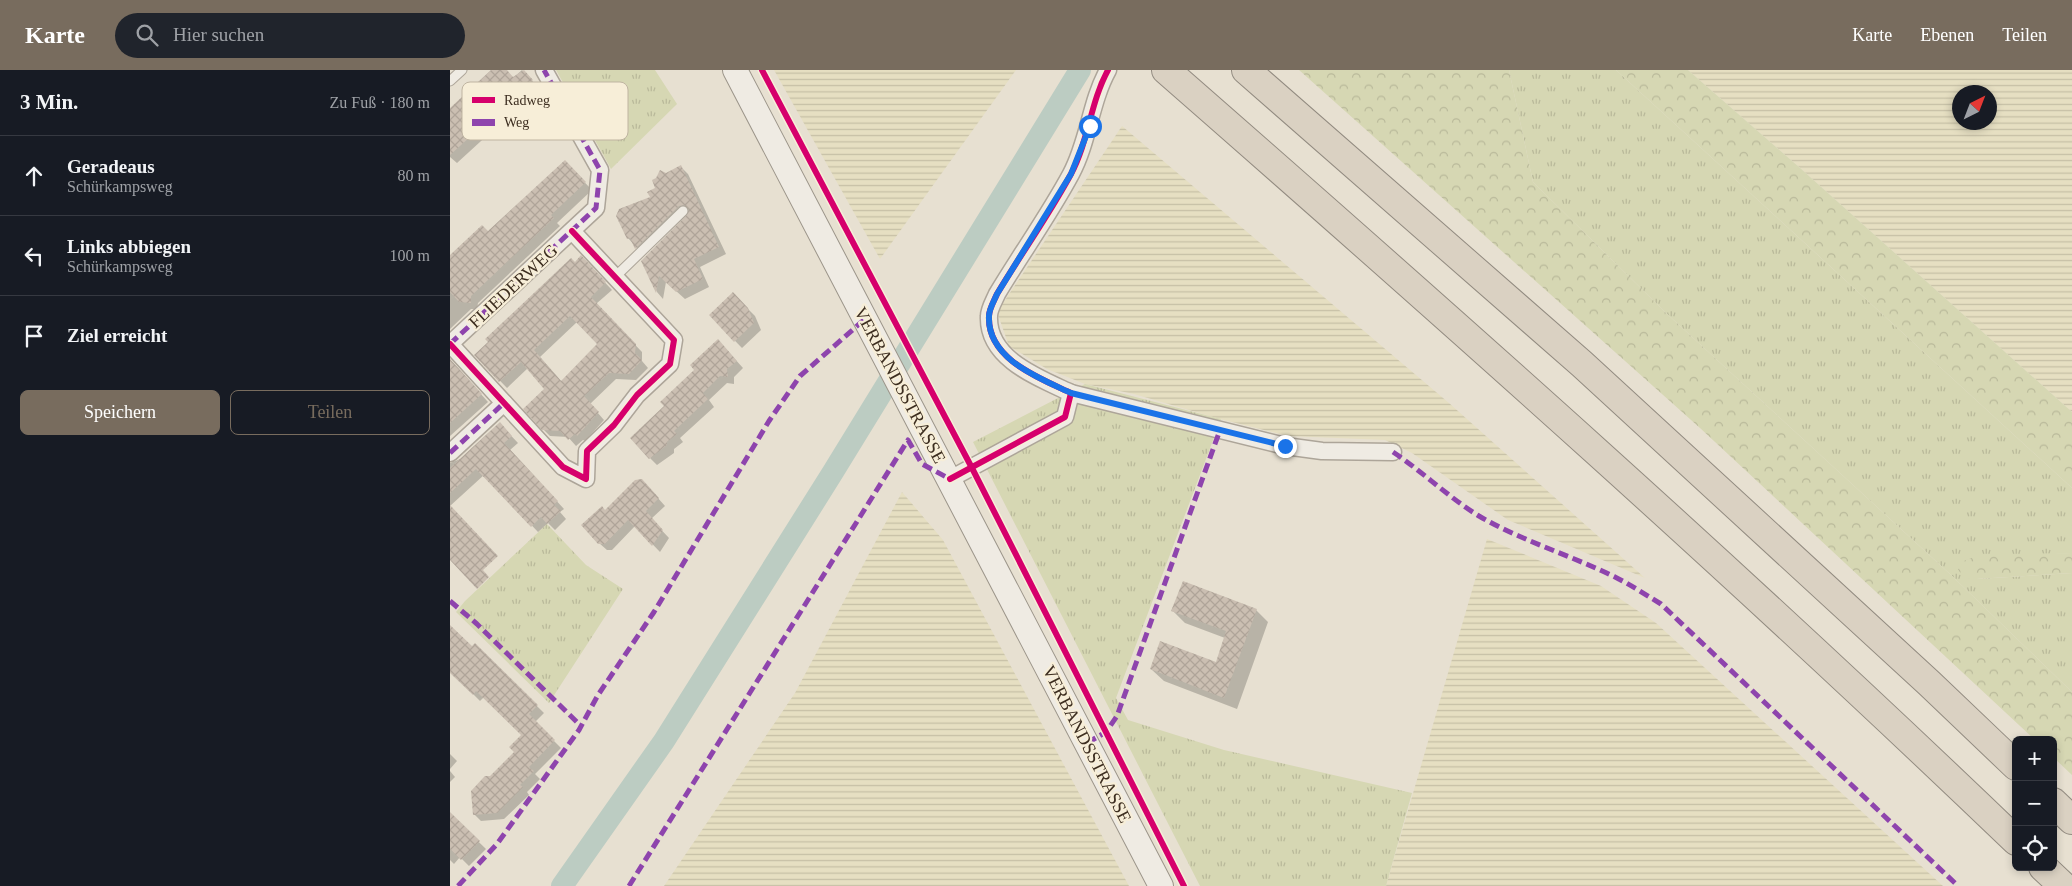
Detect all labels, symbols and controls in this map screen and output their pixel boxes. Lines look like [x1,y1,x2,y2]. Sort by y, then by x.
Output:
search box [115,13,465,58]
icon: search [133,21,161,49]
text: Karte [25,22,85,48]
text: Hier suchen [173,24,264,45]
text: Karte [1852,25,1892,45]
text: Ebenen [1920,25,1974,45]
text: Teilen [2002,25,2047,45]
legend [462,82,628,140]
north arrow [1952,85,1997,130]
text: 3 Min. [20,90,78,114]
text: Radweg [504,93,550,108]
text: Zu Fuß · 180 m [330,94,430,111]
text: Weg [504,115,529,130]
route start [1079,115,1102,138]
text: Geradeaus [67,156,155,177]
icon: ahead [20,162,48,190]
text: 80 m [398,167,430,184]
text: Schürkampsweg [67,178,173,195]
text: Links abbiegen [67,236,191,257]
street label: FLIEDERWEG [464,240,562,332]
icon: left [20,242,48,270]
text: 100 m [390,247,430,264]
text: Schürkampsweg [67,258,173,275]
street label: VERBANDSSTRASSE [850,303,950,467]
icon: arrive [20,322,48,350]
text: Ziel erreicht [67,325,167,346]
button: Speichern [20,390,220,435]
button: Teilen [230,390,430,435]
route end [1274,435,1297,458]
street label: VERBANDSSTRASSE [1039,662,1135,826]
map controls [2012,736,2057,871]
button: + [2012,736,2057,781]
button: − [2012,781,2057,826]
button: locate [2012,826,2057,871]

